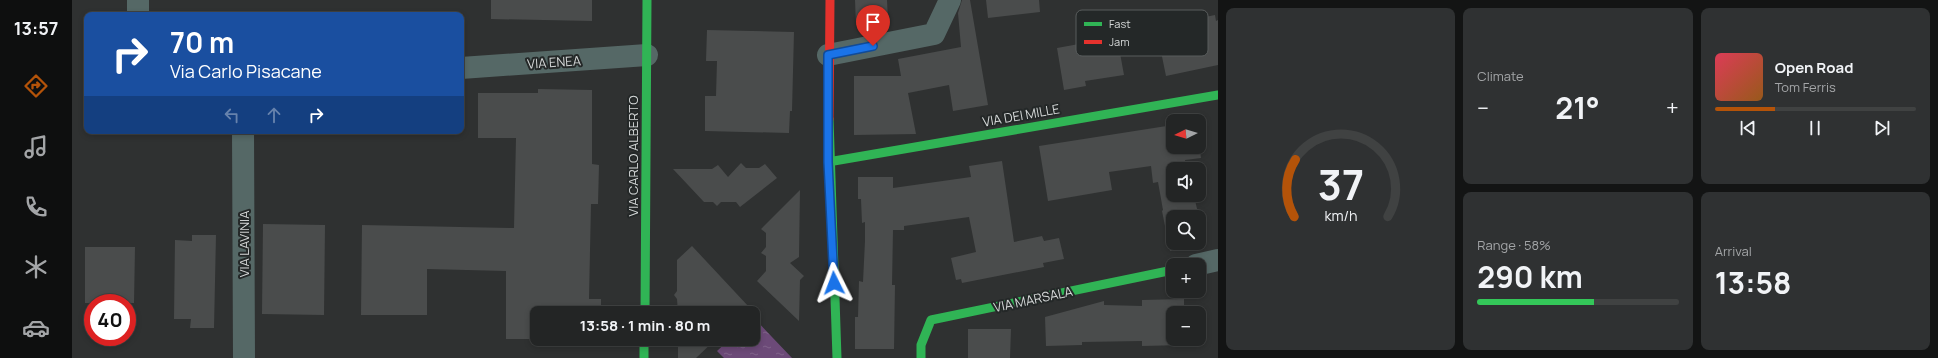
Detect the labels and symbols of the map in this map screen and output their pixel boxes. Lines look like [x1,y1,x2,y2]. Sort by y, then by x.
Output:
pin [856,5,890,46]
legend [1076,10,1208,56]
text: Fast [1109,16,1131,31]
text: Jam [1109,34,1130,49]
street label: VIA ENEA [527,51,581,73]
street label: VIA CARLO ALBERTO [624,95,642,217]
street label: VIA DEI MILLE [981,99,1061,131]
north arrow [1166,114,1206,154]
street label: VIA LAVINIA [235,211,253,277]
position arrow [813,262,855,304]
street label: VIA MARSALA [992,282,1074,316]
speed limit sign: 40 [84,294,136,346]

